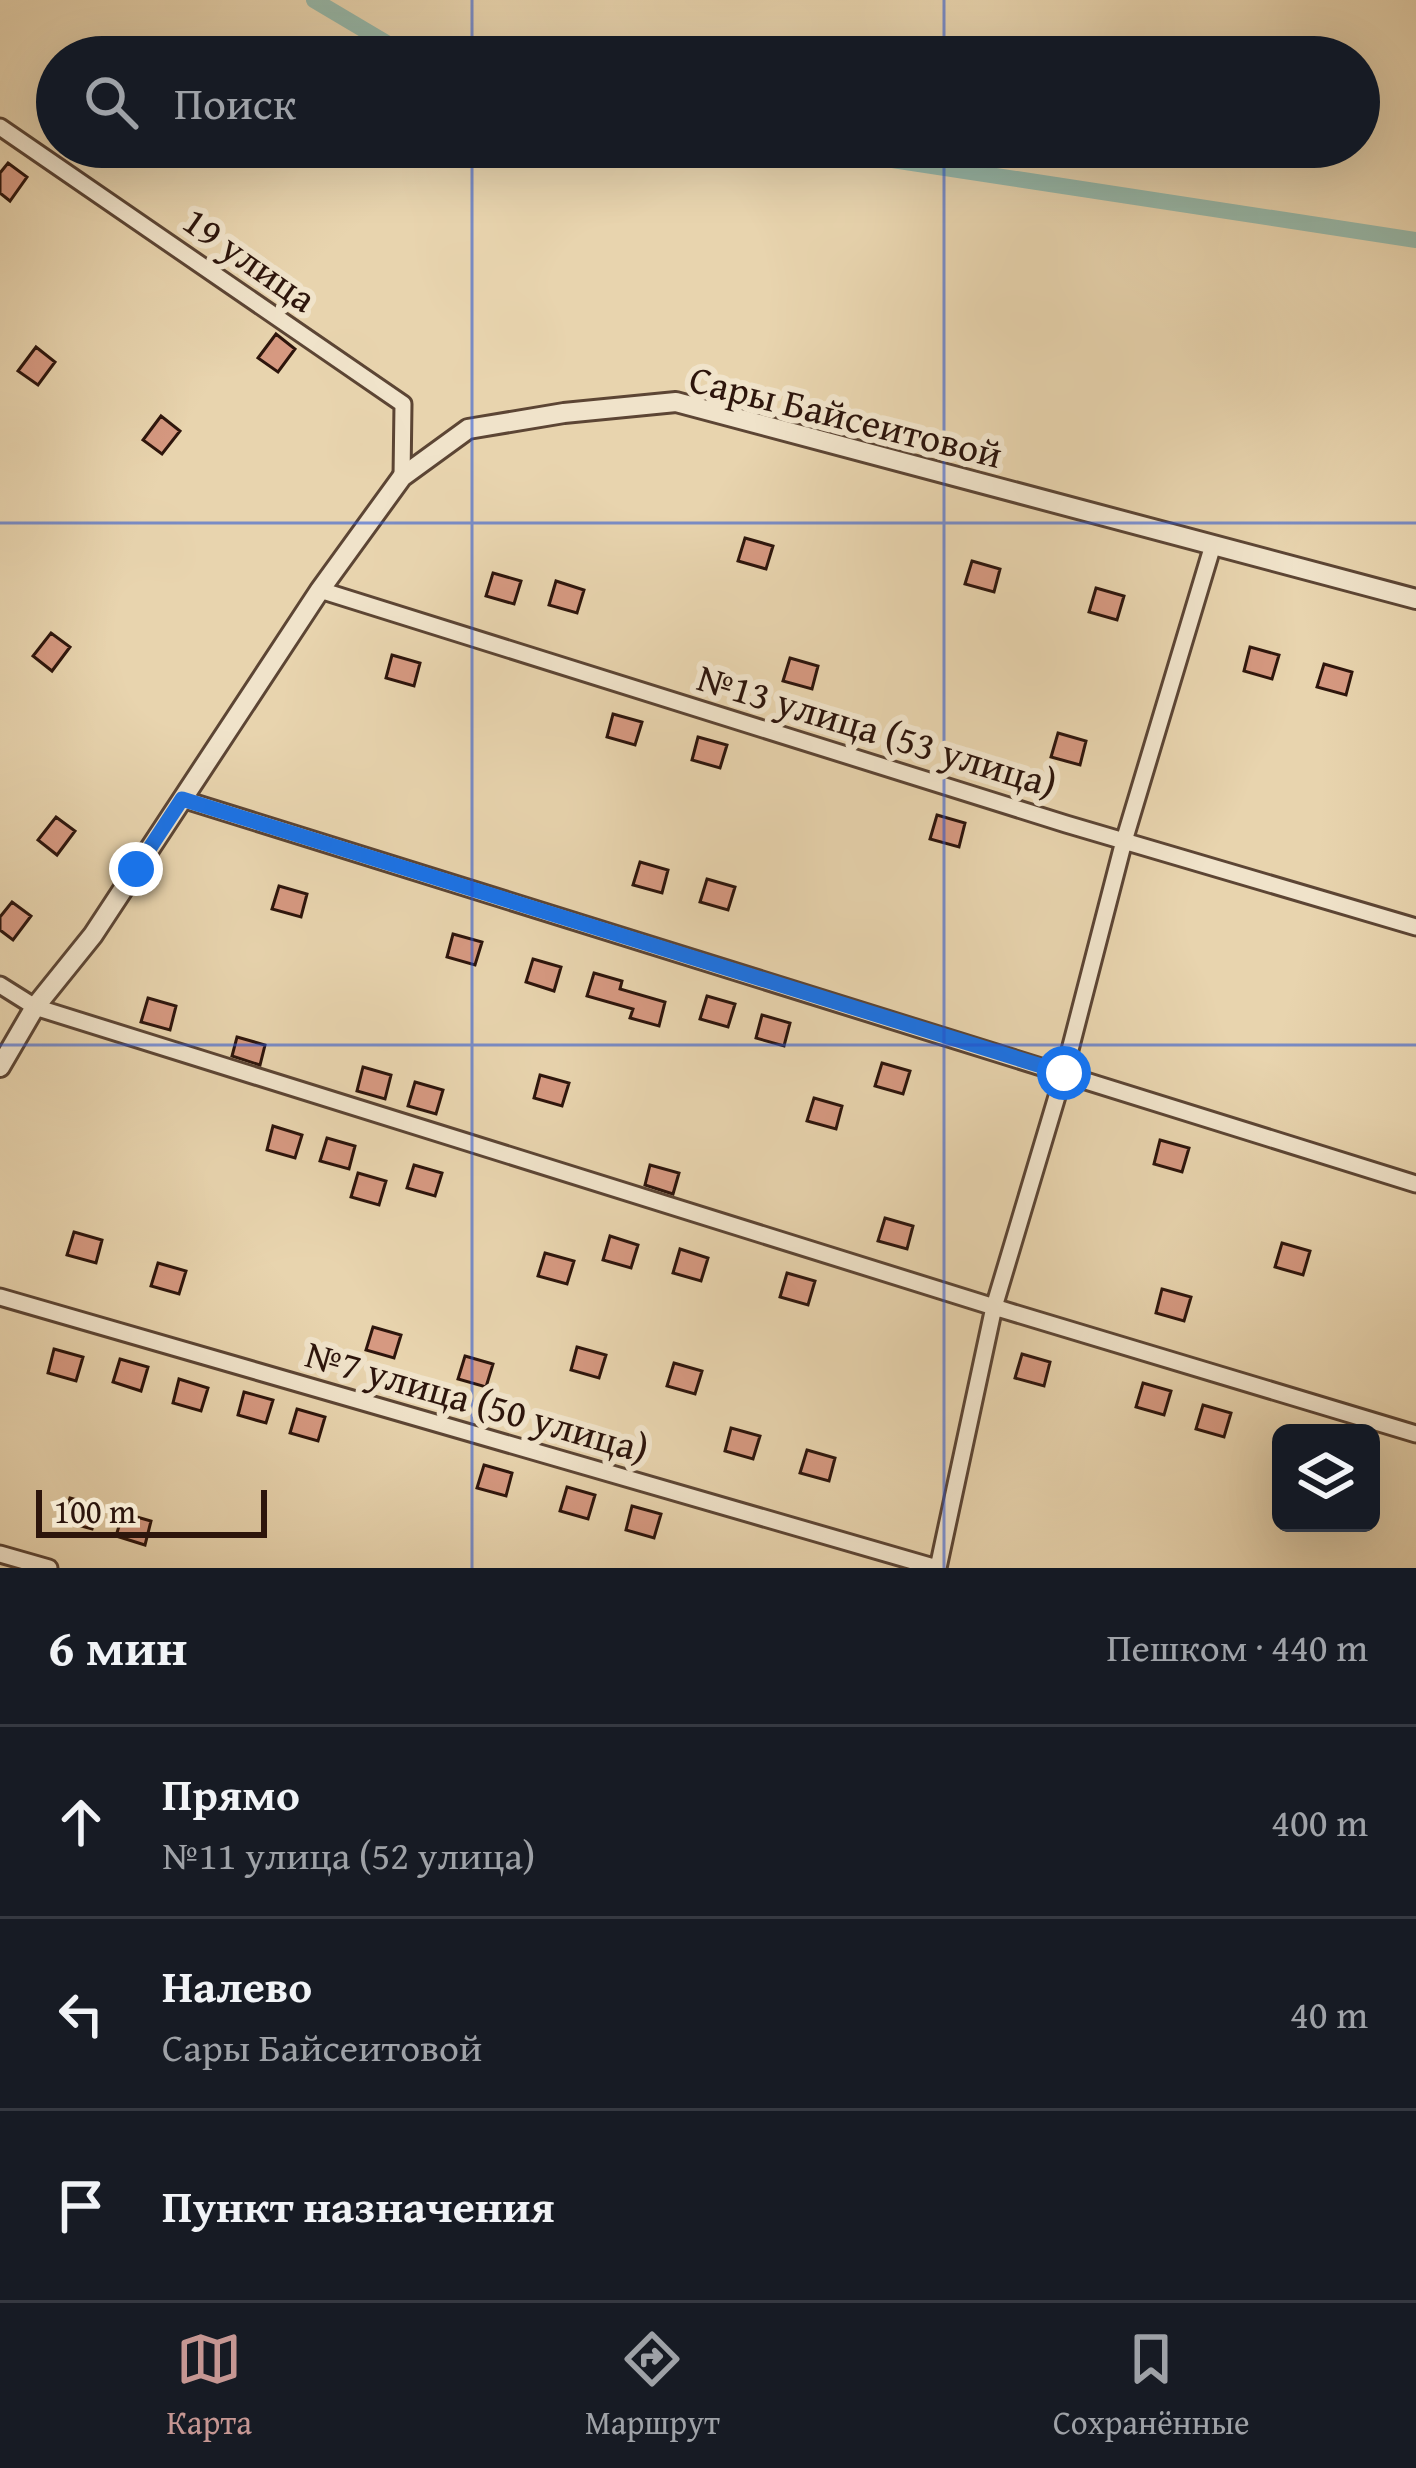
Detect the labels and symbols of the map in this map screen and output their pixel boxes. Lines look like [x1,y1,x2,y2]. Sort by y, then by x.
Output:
street label: 19 улица [172,192,329,326]
street label: Сары Байсеитовой [684,349,1008,482]
street label: №13 улица (53 улица) [690,648,1064,811]
route end [109,842,163,896]
route start [1037,1046,1091,1100]
street label: №7 улица (50 улица) [299,1324,655,1477]
scale bar [36,1484,267,1537]

